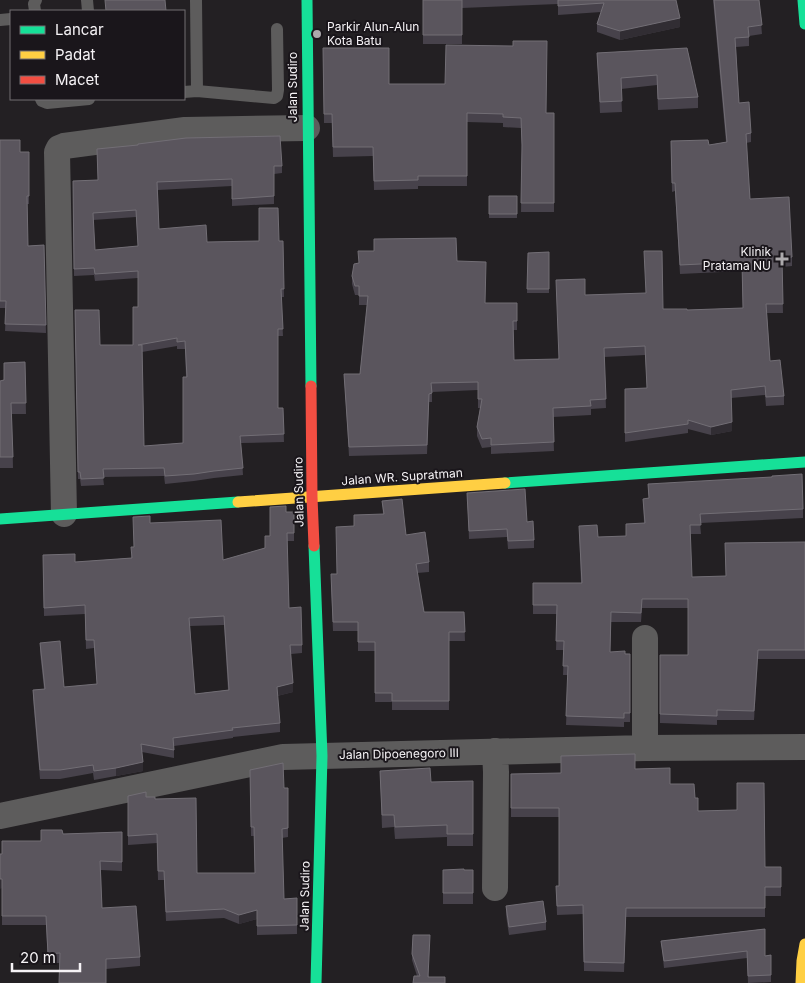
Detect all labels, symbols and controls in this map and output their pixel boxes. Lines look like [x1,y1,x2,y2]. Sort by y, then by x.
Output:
legend [10,10,185,100]
place label: Parkir Alun-Alun Kota Batu [327,19,419,48]
text: Lancar [55,20,104,39]
marker: Parkir Alun-Alun Kota Batu [311,28,323,40]
text: Padat [55,45,96,64]
street label: Jalan Sudiro [285,52,300,122]
text: Macet [55,70,99,89]
place label: Klinik Pratama NU [703,244,771,273]
marker: Klinik Pratama NU [775,252,789,266]
street label: Jalan Sudiro [290,457,307,527]
street label: Jalan WR. Supratman [341,465,463,488]
street label: Jalan Dipoenegoro III [339,745,459,762]
street label: Jalan Sudiro [296,861,313,931]
scale bar [12,940,80,972]
text: 20 m [20,948,56,967]

